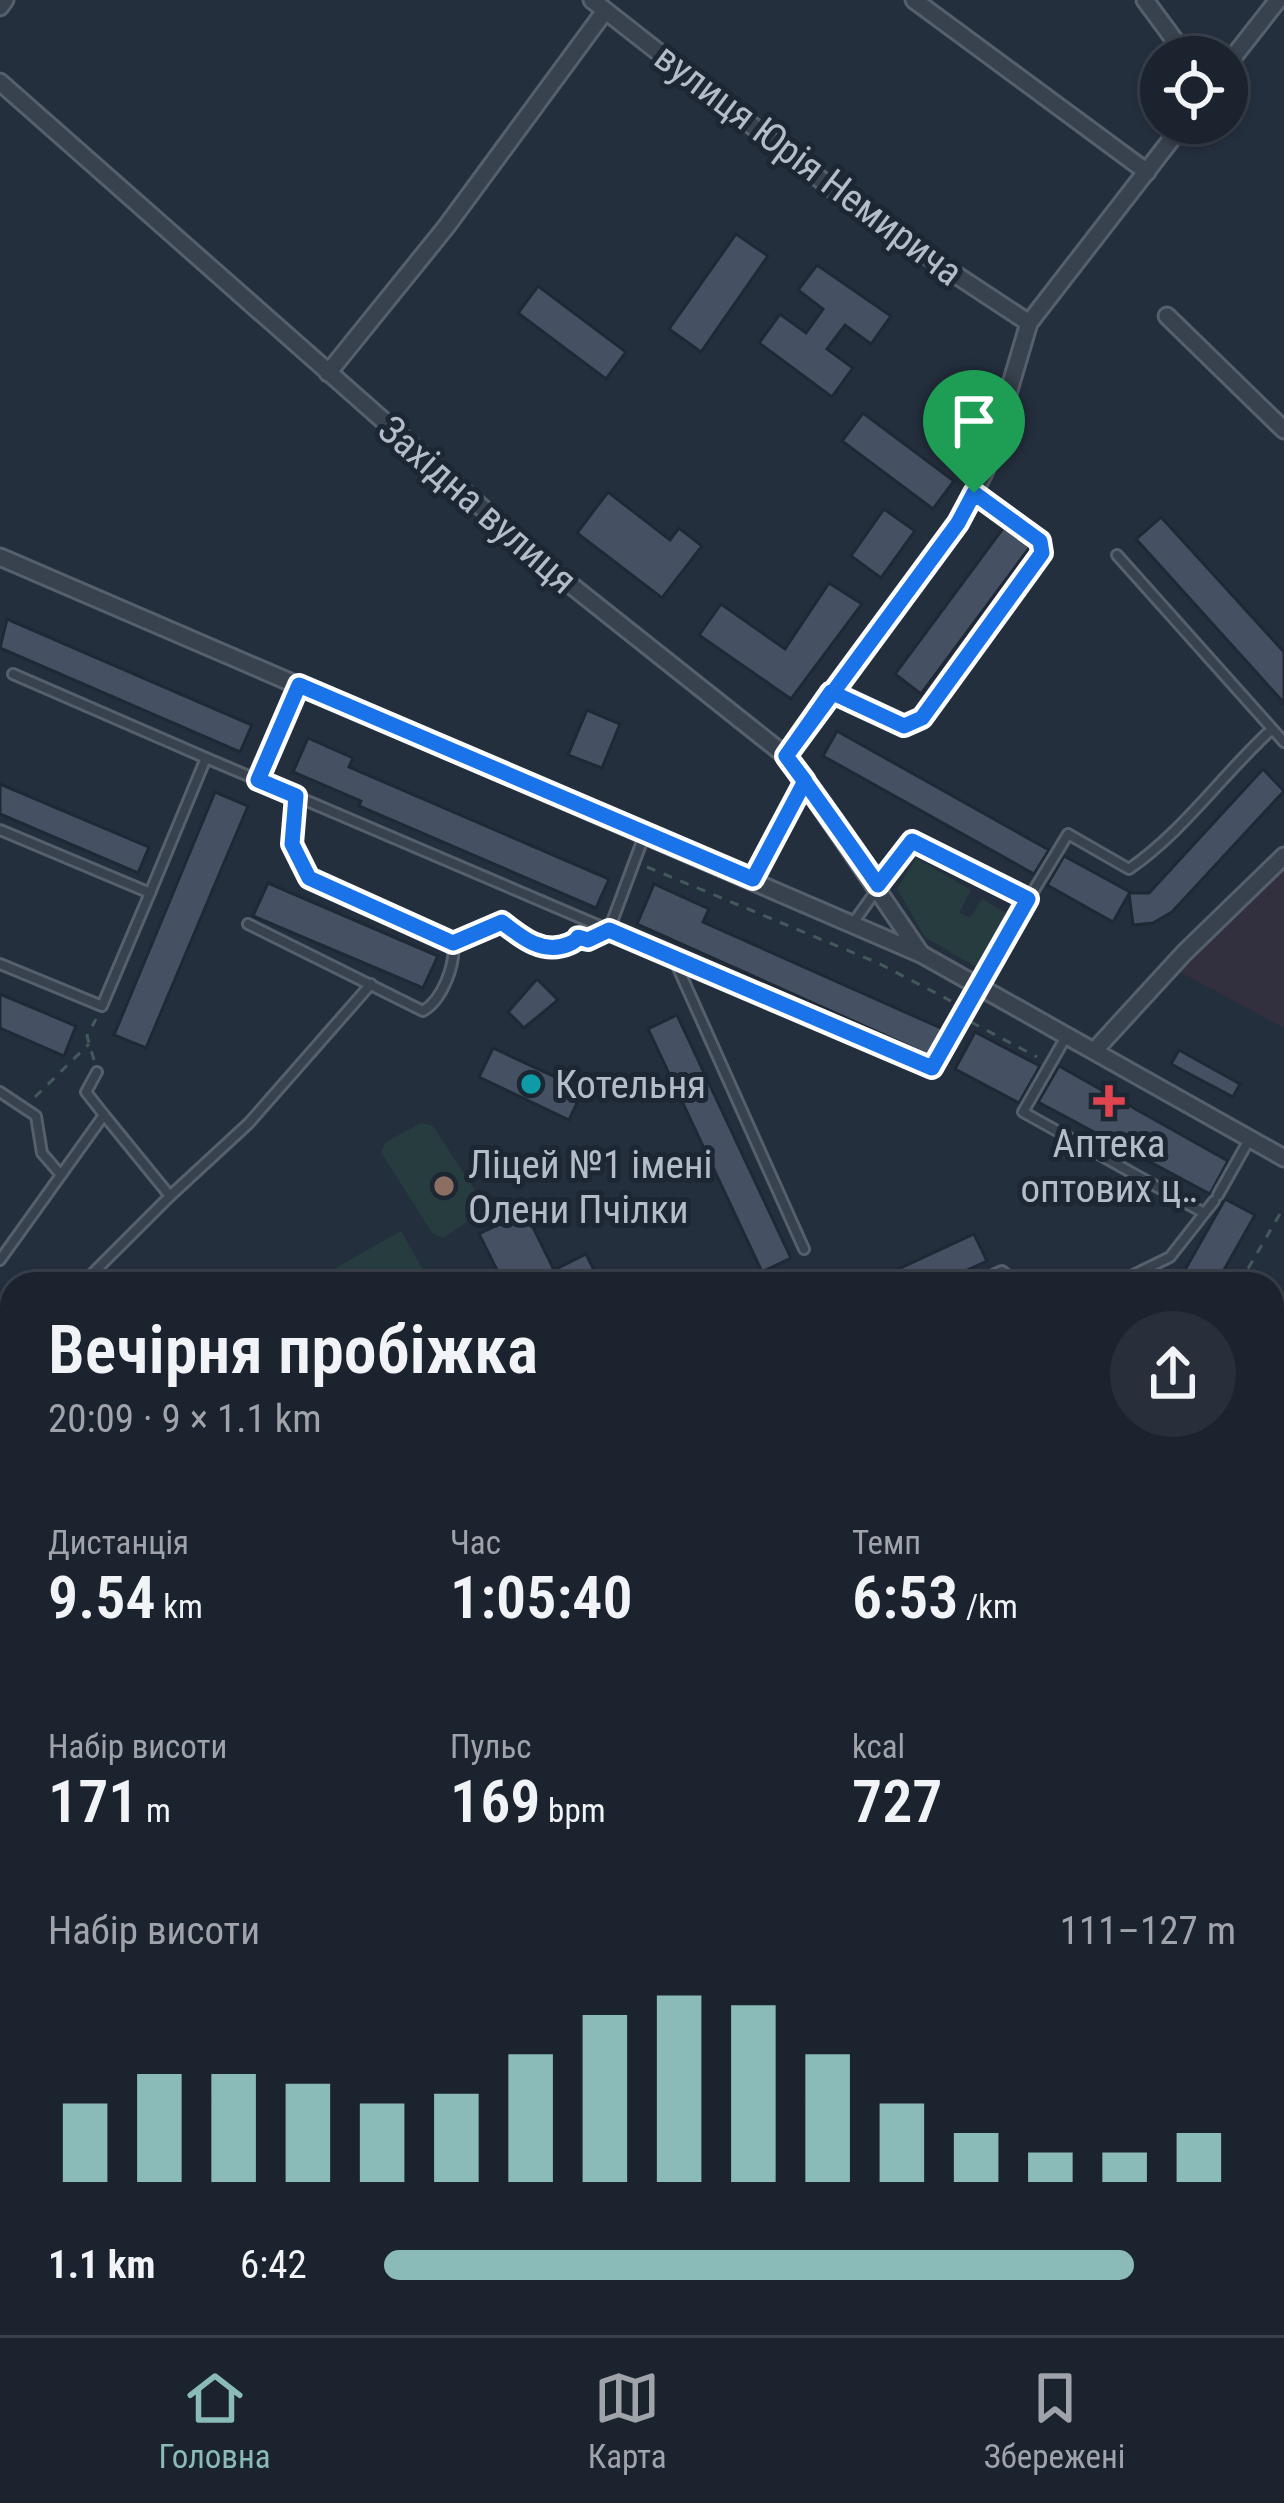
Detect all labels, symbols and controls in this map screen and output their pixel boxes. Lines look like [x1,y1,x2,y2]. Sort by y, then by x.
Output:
street label: вулиця Юрія Немирича [646,34,971,295]
map controls [1140,36,1248,144]
button: locate [1140,36,1248,144]
pin [923,370,1025,493]
icon: arrive [941,388,1007,454]
street label: Західна вулиця [369,406,586,603]
place label: Котельня [555,1062,706,1108]
marker: Котельня [518,1071,544,1097]
marker: Аптека оптових ц‥ [1096,1088,1122,1114]
place label: Аптека оптових ц‥ [1020,1121,1198,1212]
place label: Ліцей №1 імені Олени Пчілки [468,1142,713,1233]
marker: Ліцей №1 імені Олени Пчілки [431,1173,457,1199]
button: share [1110,1311,1236,1437]
text: Вечірня пробіжка [48,1312,538,1389]
text: 20:09 · 9 × 1.1 km [48,1396,322,1442]
text: Дистанція [48,1523,189,1562]
text: Час [450,1523,501,1562]
text: Темп [852,1523,921,1562]
text: 9.54 [48,1562,156,1633]
text: 1:05:40 [450,1562,633,1633]
text: 6:53 [852,1562,958,1633]
text: km [156,1587,203,1626]
text: /km [958,1587,1018,1626]
text: Набір висоти [48,1727,227,1766]
text: Пульс [450,1727,531,1766]
text: kcal [852,1727,905,1766]
text: 171 [48,1766,139,1837]
text: 169 [450,1766,541,1837]
text: 727 [852,1766,943,1837]
text: m [139,1791,171,1830]
text: bpm [541,1791,606,1830]
text: Набір висоти [48,1908,260,1954]
text: 111–127 m [1060,1908,1236,1954]
text: 1.1 km [48,2242,155,2288]
text: 6:42 [240,2242,307,2288]
tab: Головна [159,2365,271,2476]
tab: Карта [588,2365,667,2476]
tab: Збережені [984,2365,1125,2476]

